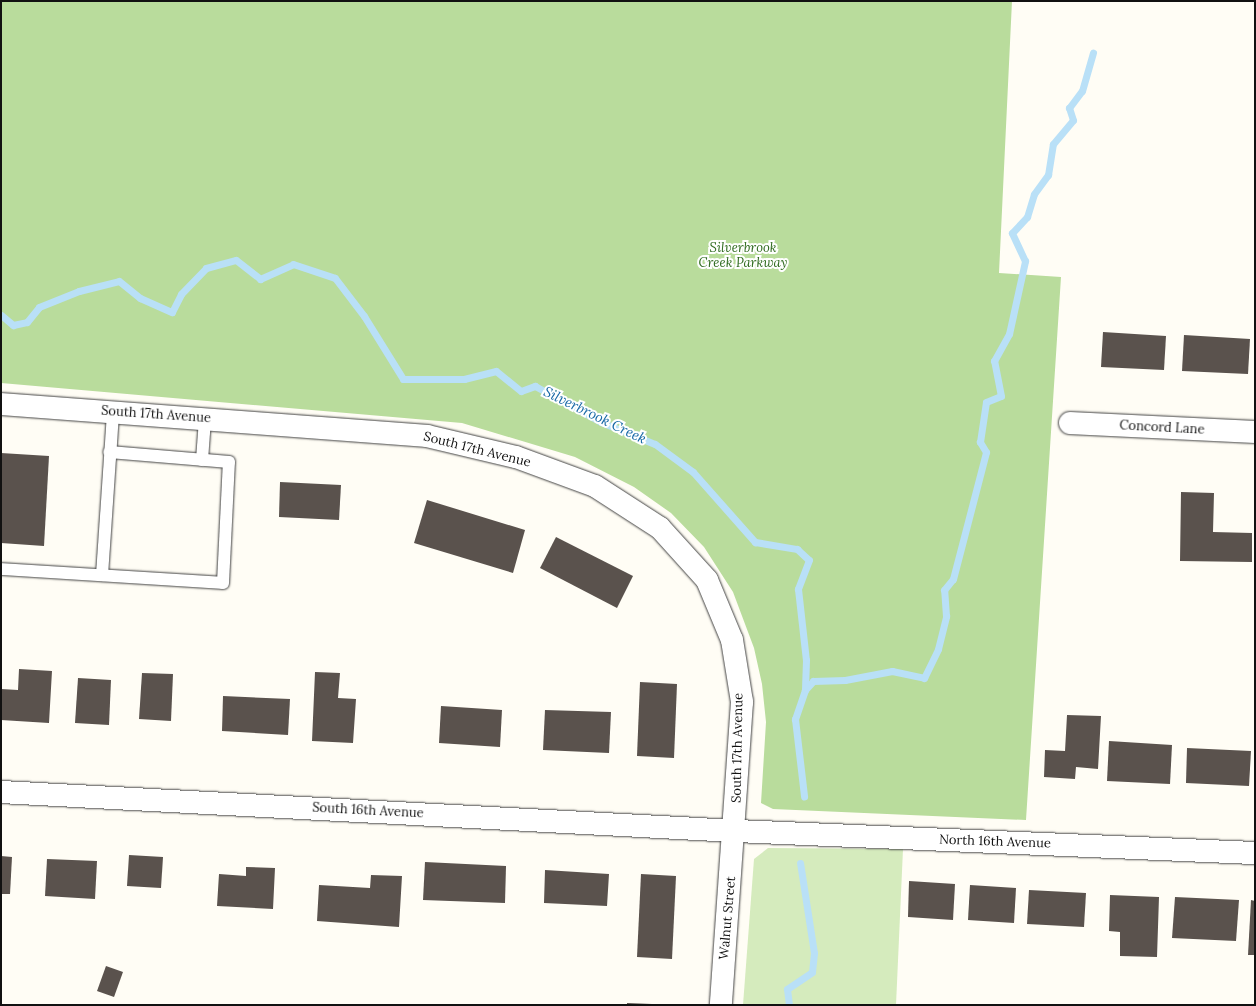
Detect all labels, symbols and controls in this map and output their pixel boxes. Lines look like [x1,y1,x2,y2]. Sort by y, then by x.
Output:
park label: Silverbrook Creek Parkway [699,241,787,272]
water label: Silverbrook Creek [541,383,649,447]
street label: South 17th Avenue [101,403,211,427]
street label: Concord Lane [1119,418,1205,438]
street label: South 17th Avenue [422,429,532,471]
street label: South 17th Avenue [729,693,747,803]
street label: South 16th Avenue [312,800,424,822]
street label: North 16th Avenue [939,832,1051,852]
street label: Walnut Street [717,876,739,960]

